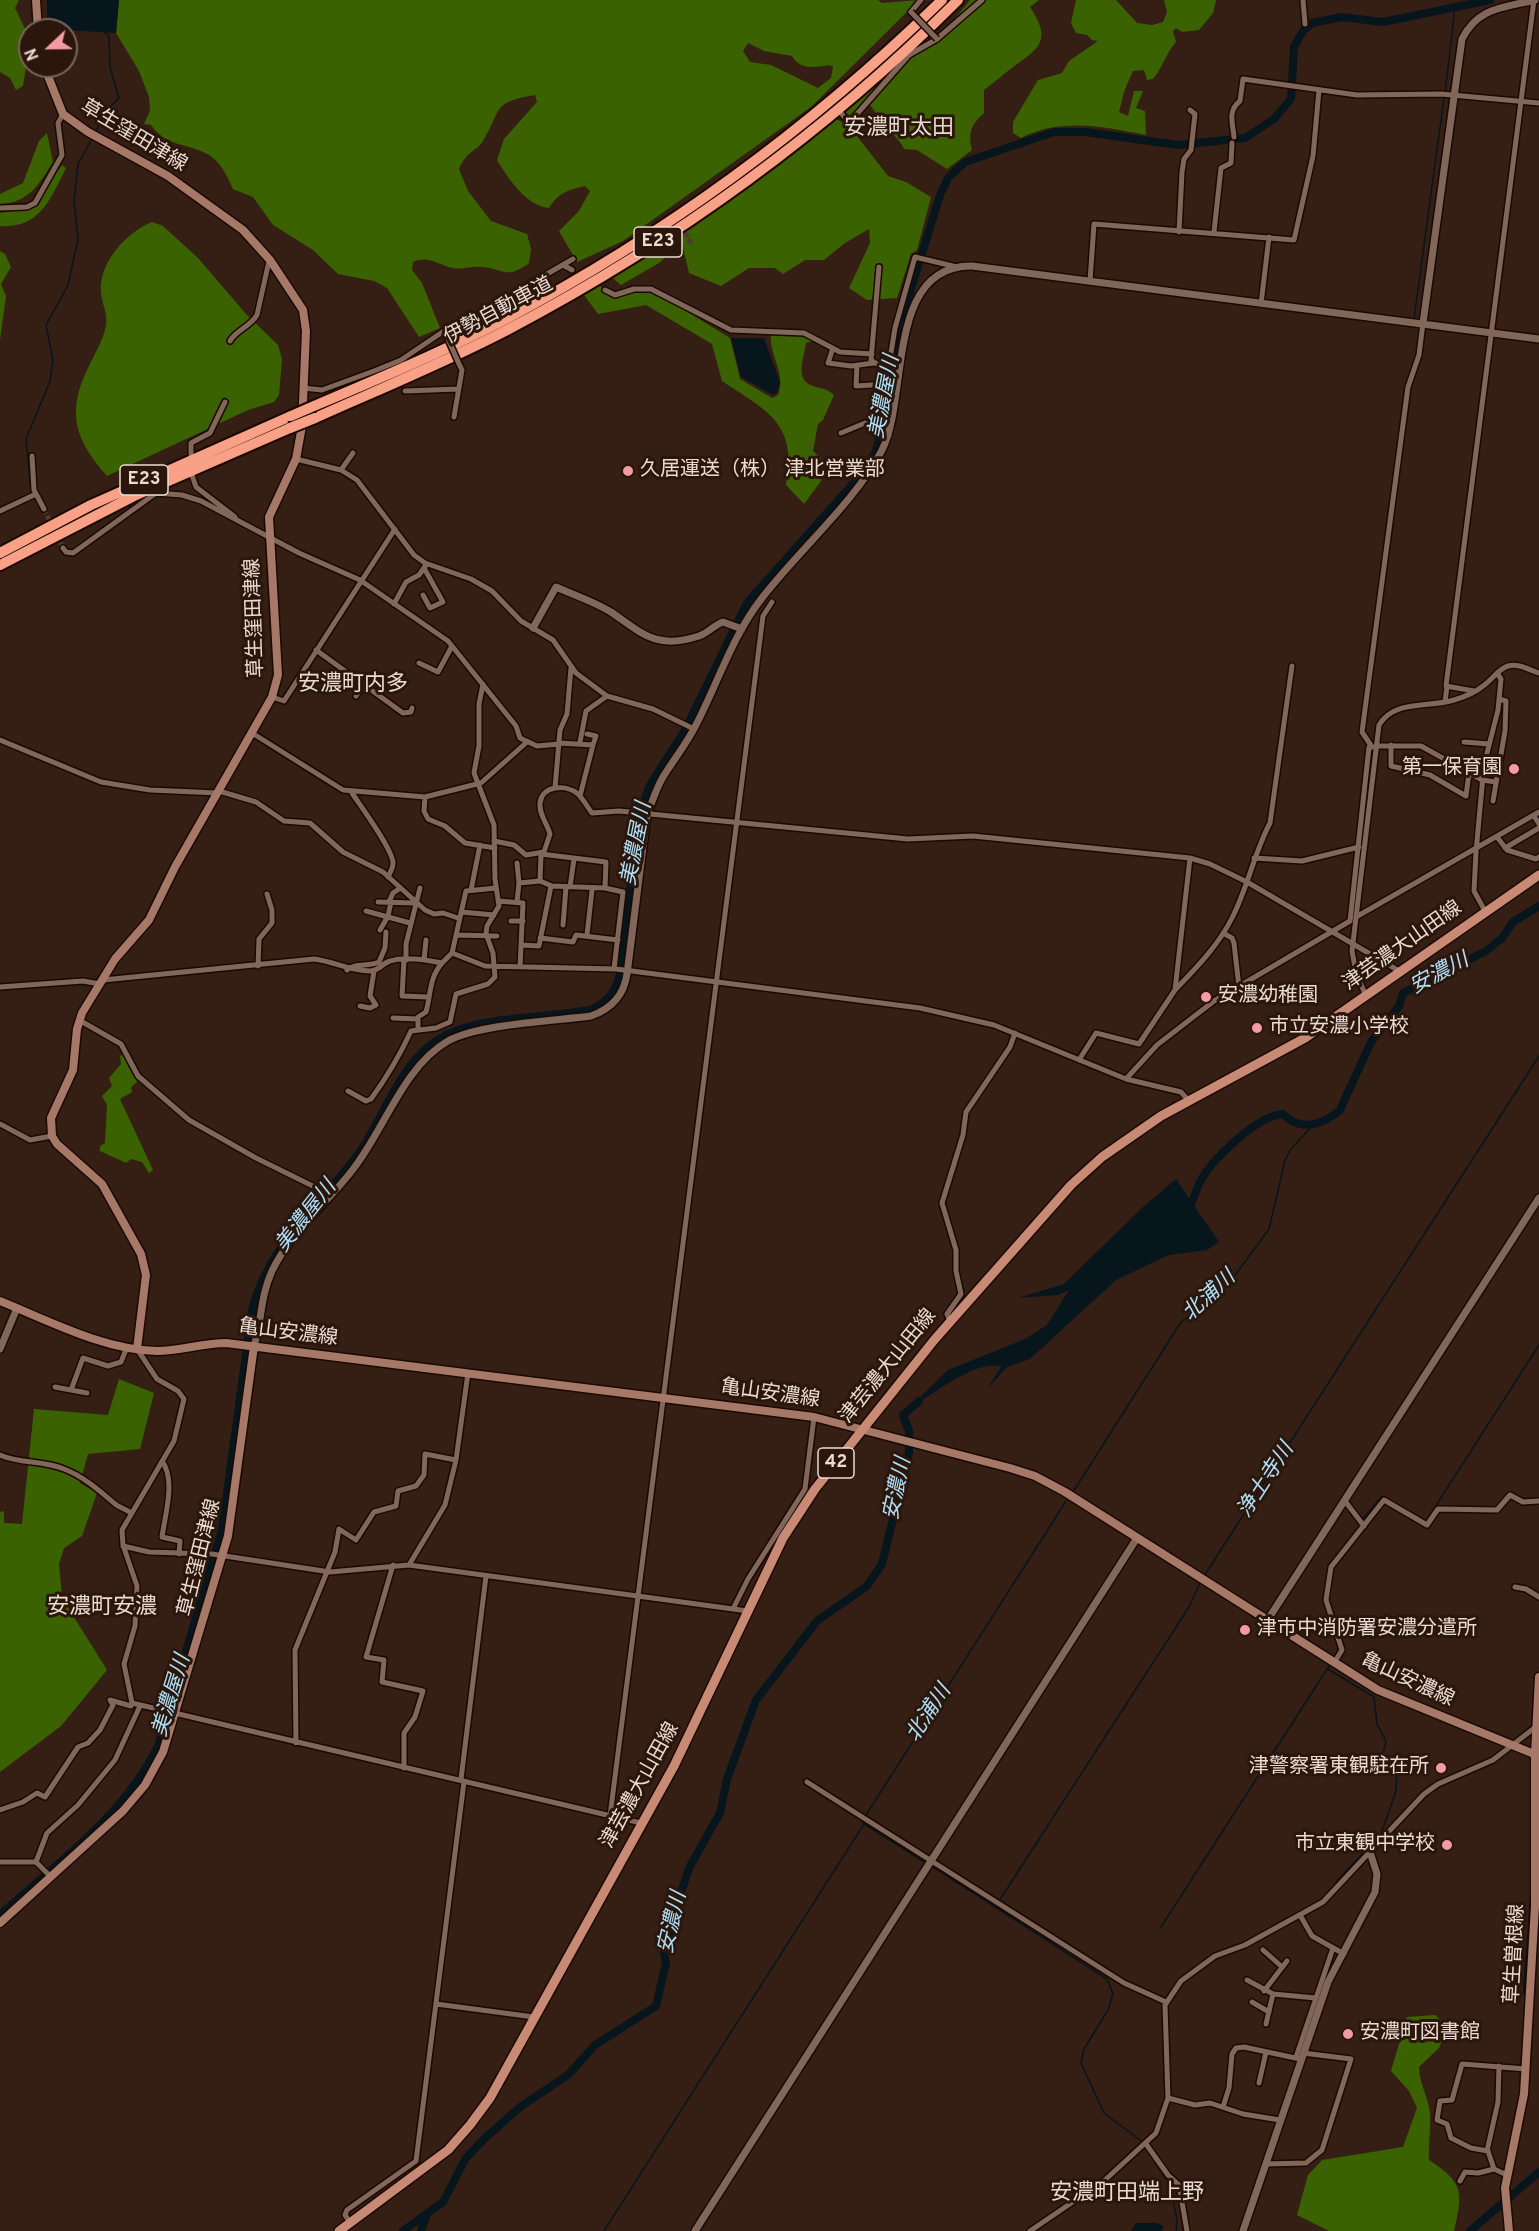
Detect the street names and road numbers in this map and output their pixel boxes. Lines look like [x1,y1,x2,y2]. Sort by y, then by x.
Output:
street label: 草生窪田津線 [75,96,191,178]
road number: E23 [634,227,682,257]
street label: 伊勢自動車道 [440,273,558,351]
road number: E23 [120,465,168,495]
street label: 草生窪田津線 [242,558,270,678]
street label: 津芸濃大山田線 [1339,897,1467,997]
street label: 津芸濃大山田線 [836,1305,942,1429]
street label: 亀山安濃線 [237,1316,339,1352]
street label: 亀山安濃線 [719,1376,821,1414]
road number: 42 [818,1448,854,1478]
street label: 草生窪田津線 [175,1497,227,1619]
street label: 亀山安濃線 [1357,1649,1457,1713]
street label: 津芸濃大山田線 [597,1719,685,1853]
street label: 草生曽根線 [1501,1903,1531,2005]

